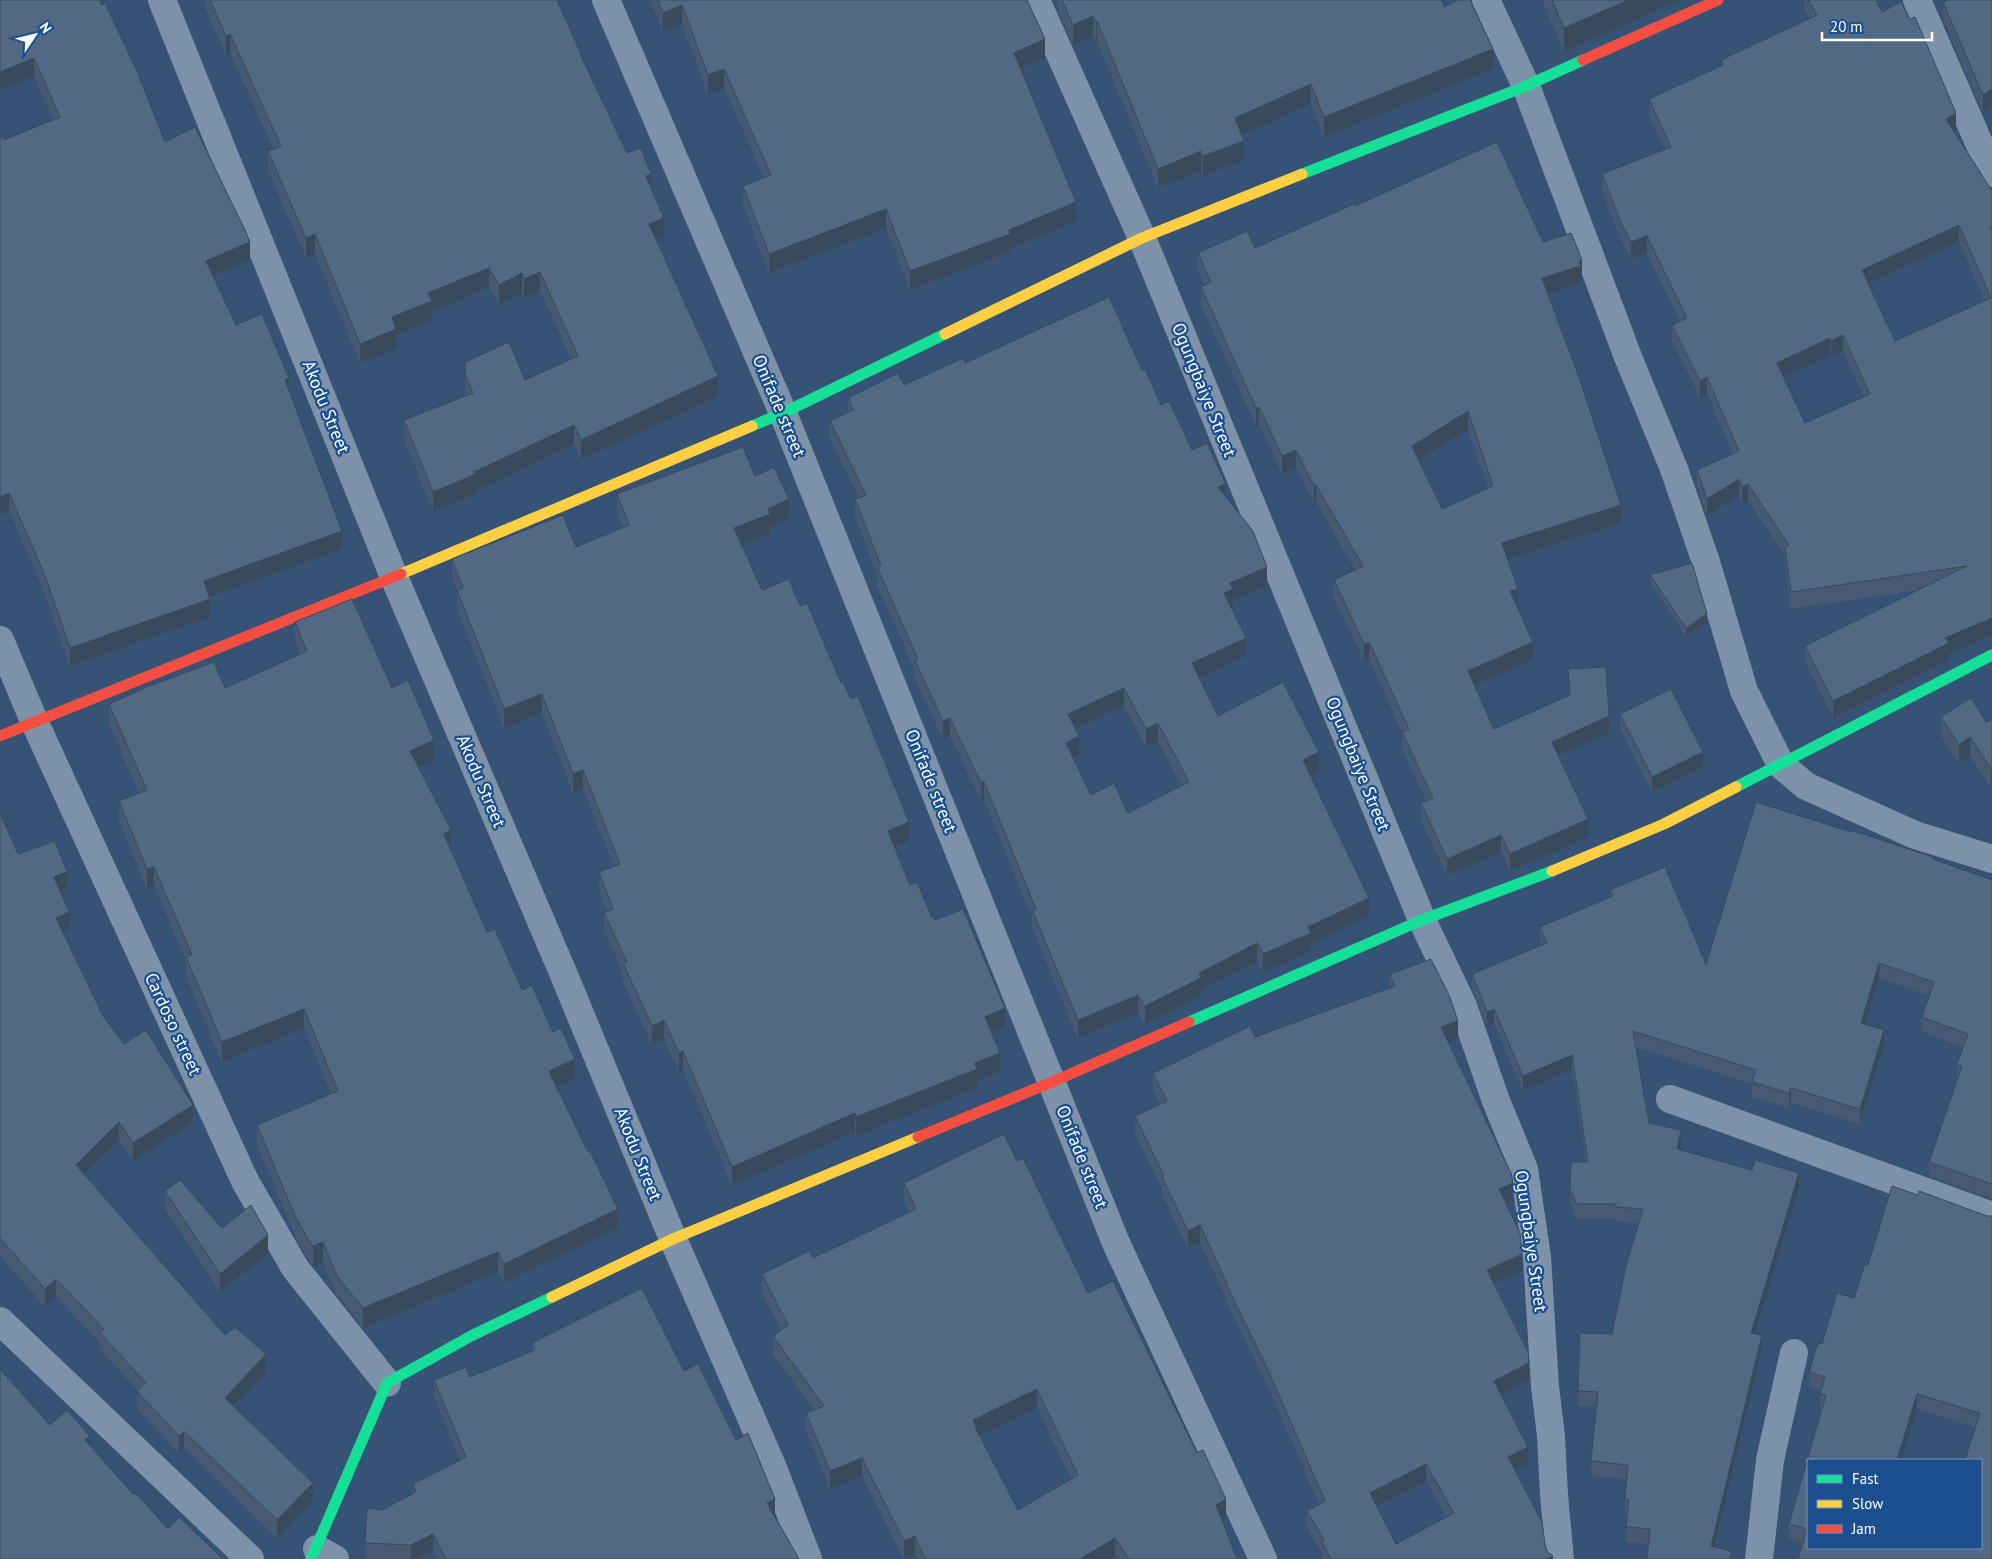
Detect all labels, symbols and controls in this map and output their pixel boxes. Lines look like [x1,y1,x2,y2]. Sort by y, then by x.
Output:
north arrow [10,10,60,60]
scale bar [1822,10,1932,42]
text: 20 m [1830,17,1863,36]
text: N [36,19,56,36]
street label: Ogungbaiye Street [1167,319,1242,460]
street label: Onifade street [748,351,811,461]
street label: Akodu Street [297,357,356,457]
street label: Ogungbaiye Street [1321,693,1396,834]
street label: Onifade street [900,726,963,836]
street label: Akodu Street [452,731,511,831]
street label: Cardoso street [140,969,207,1079]
street label: Onifade street [1051,1102,1114,1212]
street label: Akodu Street [609,1104,668,1204]
street label: Ogungbaiye Street [1510,1169,1553,1313]
legend [1807,1459,1982,1549]
text: Fast [1852,1469,1879,1488]
text: Slow [1852,1494,1883,1513]
text: Jam [1851,1519,1876,1538]

